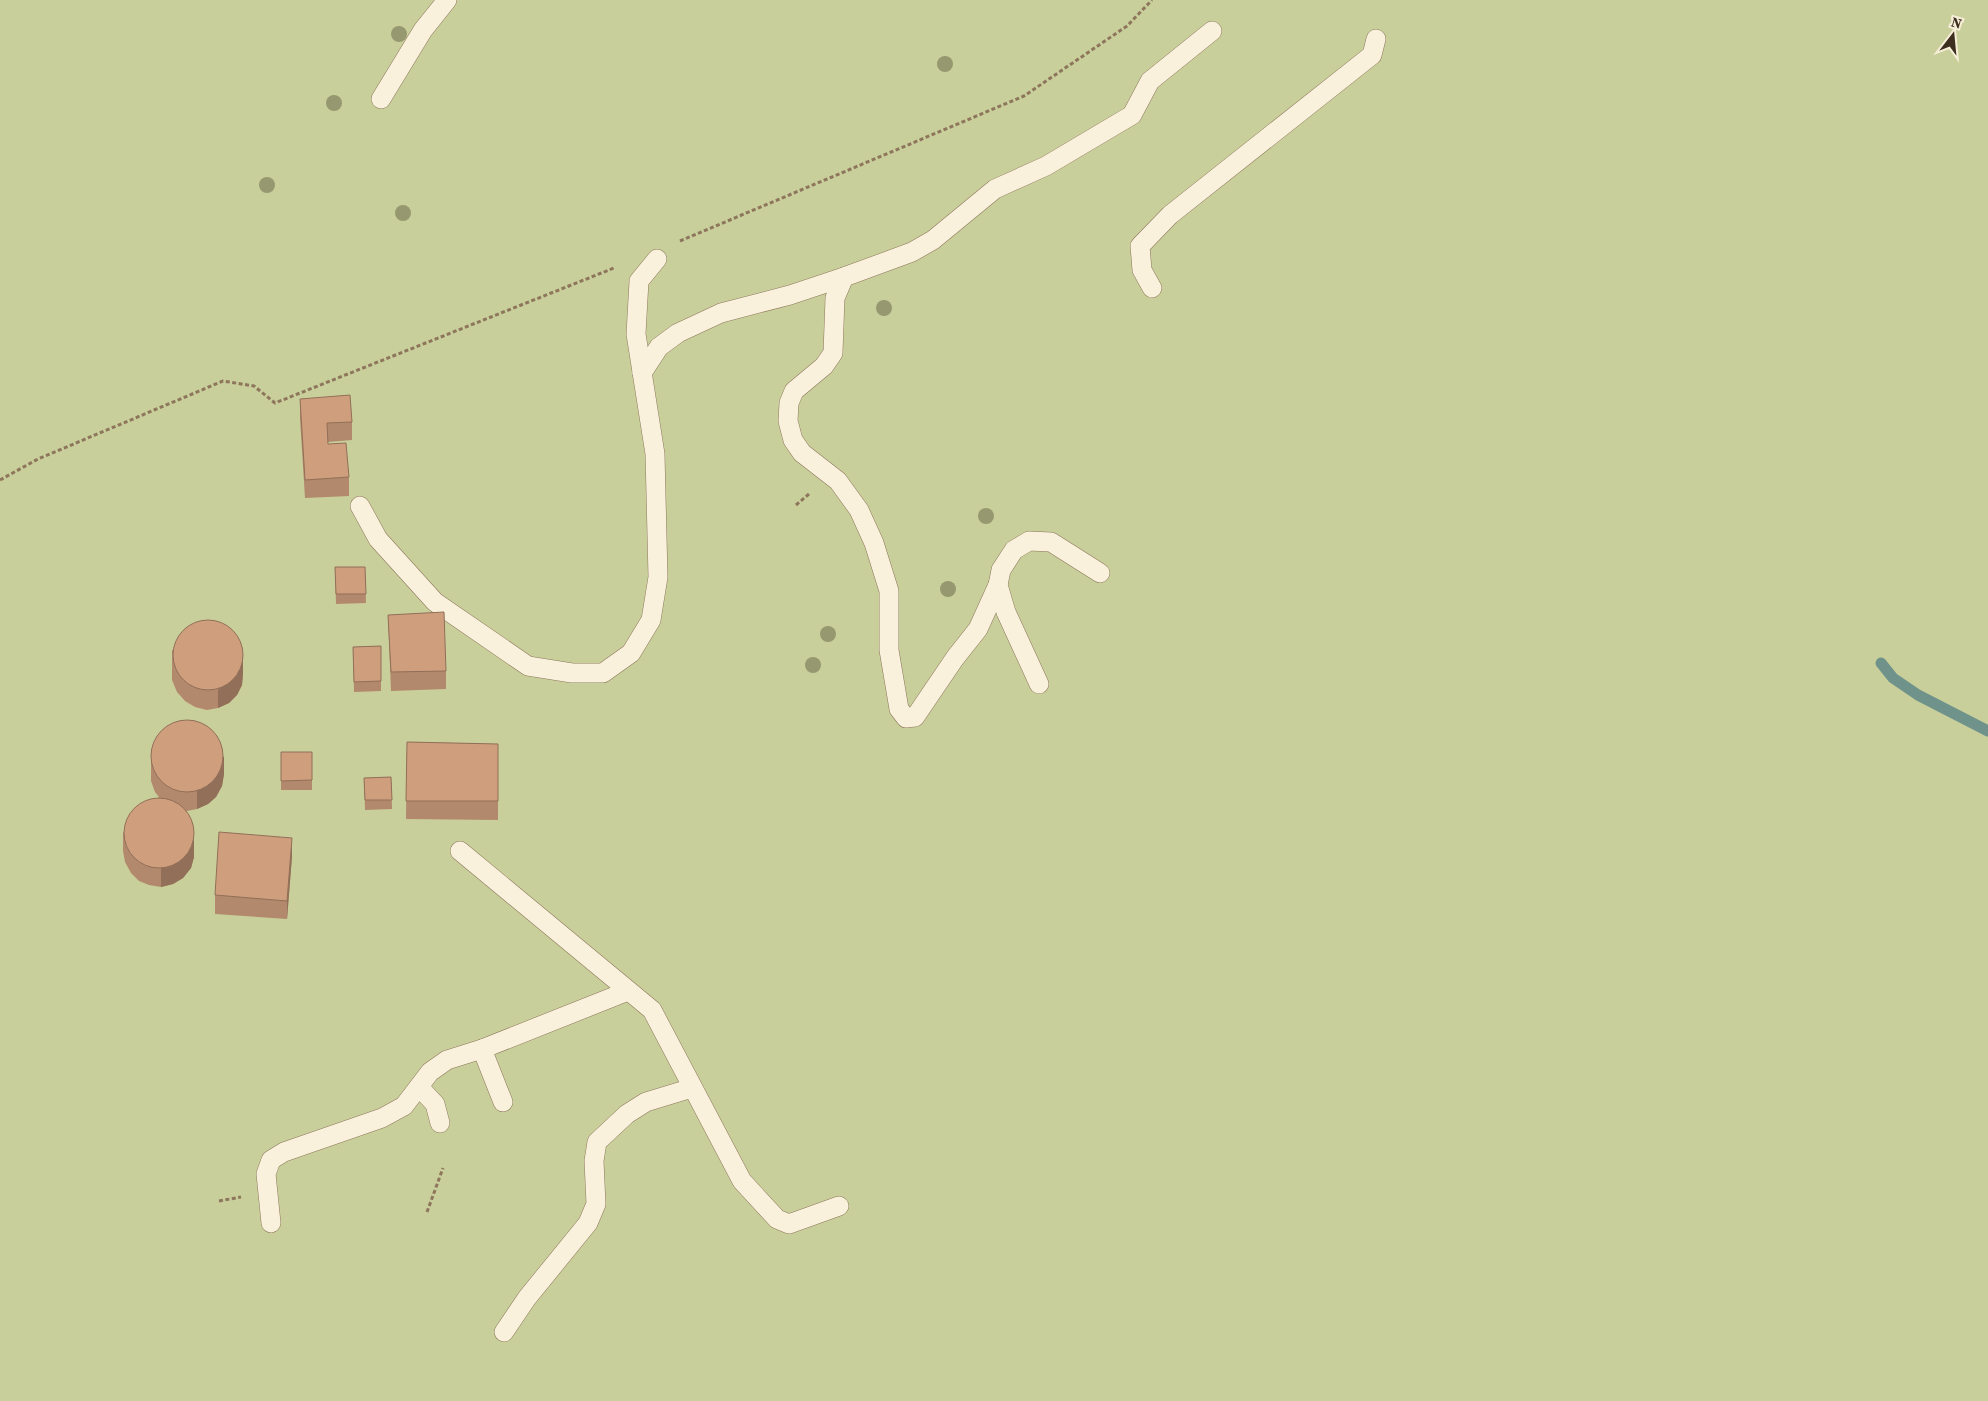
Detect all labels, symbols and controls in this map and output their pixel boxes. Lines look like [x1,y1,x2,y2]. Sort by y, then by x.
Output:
north arrow [1928,10,1978,60]
text: N [1949,11,1964,34]

